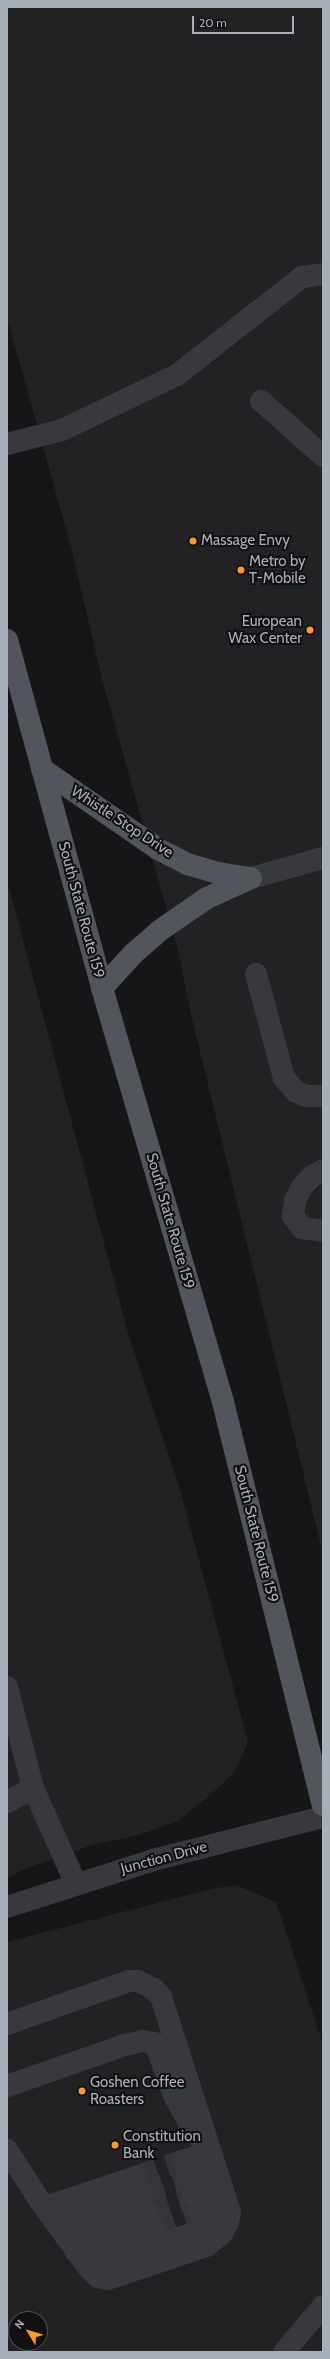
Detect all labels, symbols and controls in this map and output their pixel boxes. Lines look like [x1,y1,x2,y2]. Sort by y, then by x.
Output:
scale bar [194,8,296,34]
text: 20 m [199,15,227,30]
place label: Massage Envy [201,532,290,550]
marker: Massage Envy [188,536,198,546]
place label: Metro by T-Mobile [249,552,306,587]
marker: Metro by T-Mobile [236,565,246,575]
place label: European Wax Center [228,612,302,647]
marker: European Wax Center [305,625,315,635]
street label: Whistle Stop Drive [67,782,177,862]
street label: South State Route 159 [54,840,108,980]
street label: South State Route 159 [142,1151,198,1291]
street label: South State Route 159 [230,1464,282,1604]
street label: Junction Drive [119,1838,209,1878]
place label: Goshen Coffee Roasters [90,2073,184,2108]
marker: Goshen Coffee Roasters [77,2086,87,2096]
place label: Constitution Bank [123,2127,201,2162]
marker: Constitution Bank [110,2140,120,2150]
north arrow [8,2311,48,2351]
text: N [11,2317,27,2332]

